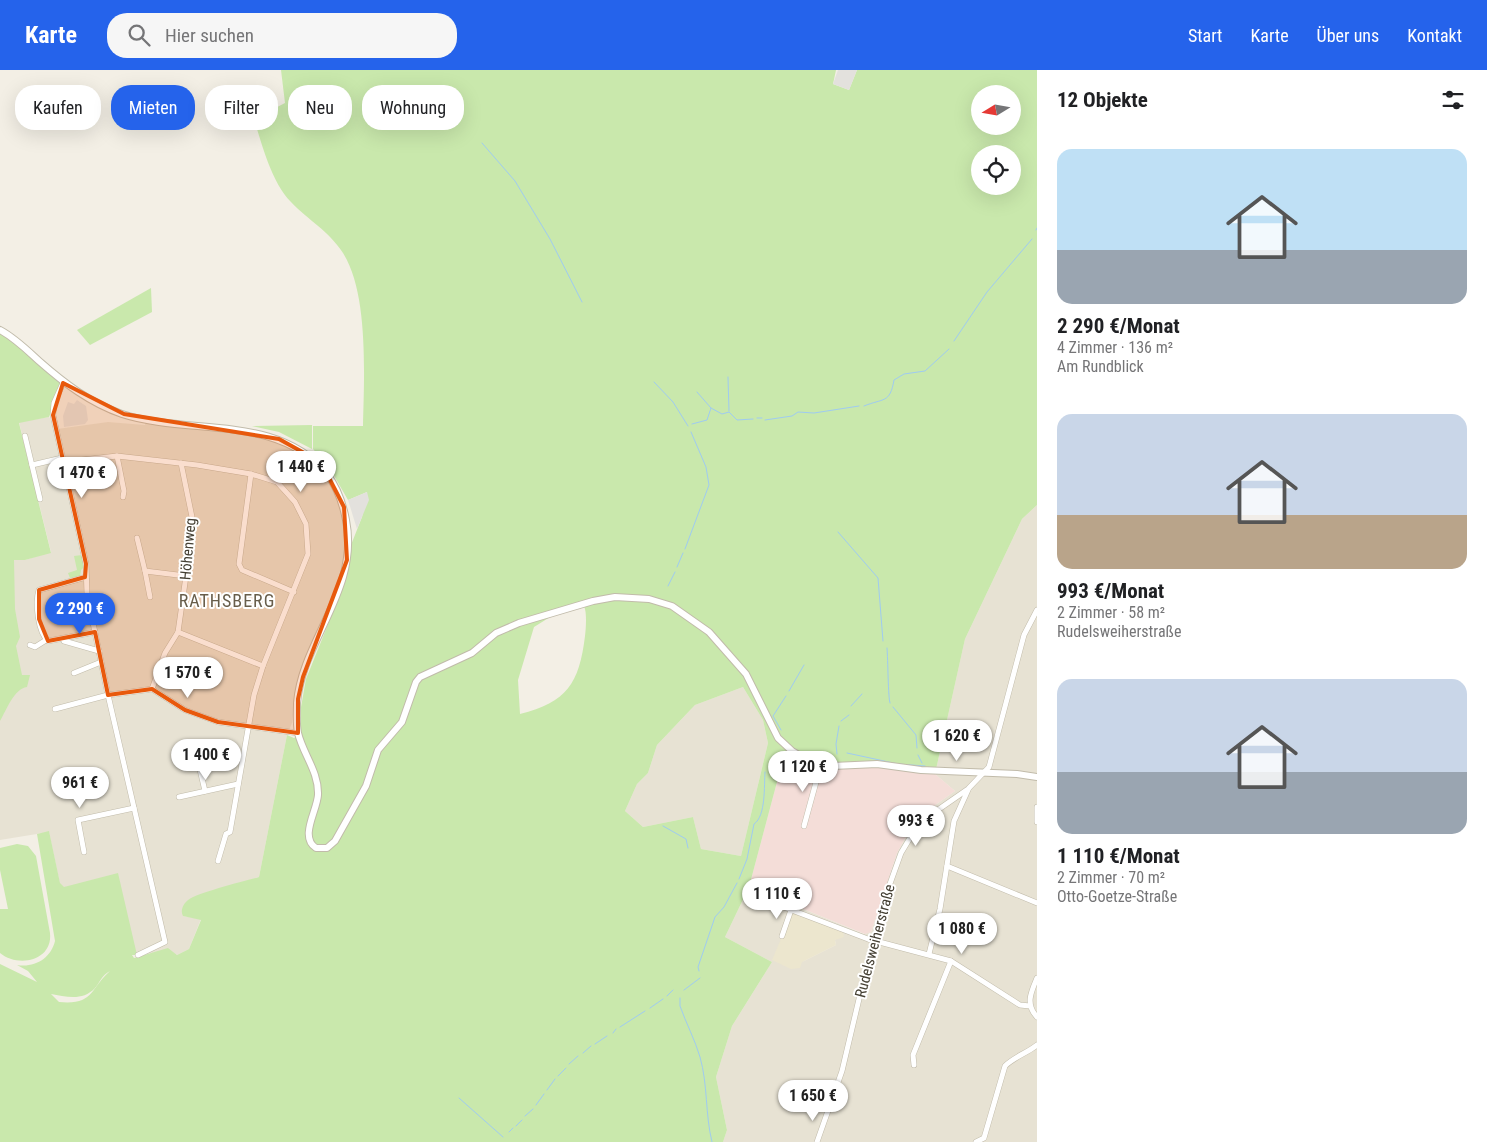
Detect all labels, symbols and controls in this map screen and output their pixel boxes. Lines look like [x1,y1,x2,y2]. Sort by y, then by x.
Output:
search box [107,13,457,58]
text: Karte [25,21,77,49]
icon: search [125,21,153,49]
text: Hier suchen [165,24,254,47]
text: Start [1188,25,1222,46]
text: Karte [1250,25,1289,46]
text: Über uns [1317,25,1379,46]
text: Kontakt [1407,25,1462,46]
chip: Kaufen [15,85,101,130]
chip: Mieten [111,85,195,130]
chip: Filter [205,85,278,130]
chip: Neu [288,85,352,130]
chip: Wohnung [362,85,464,130]
north arrow [971,85,1021,135]
map controls [971,85,1021,195]
icon: filters [1439,86,1467,114]
text: 12 Objekte [1057,88,1148,112]
button: locate [971,145,1021,195]
icon: home [1217,182,1307,272]
text: 2 290 €/Monat [1057,314,1180,338]
text: 4 Zimmer · 136 m² [1057,338,1173,357]
text: Am Rundblick [1057,357,1144,376]
icon: home [1217,447,1307,537]
pin: 1 440 € [255,450,347,493]
pin: 1 470 € [36,456,128,499]
text: 1 440 € [277,457,325,476]
text: 1 470 € [58,463,106,482]
street label: Höhenweg [176,517,200,581]
text: 993 €/Monat [1057,579,1164,603]
district label: RATHSBERG [179,590,275,611]
pin: 2 290 € [34,592,126,635]
text: 2 290 € [56,599,104,618]
text: 2 Zimmer · 58 m² [1057,603,1165,622]
text: Rudelsweiherstraße [1057,622,1181,641]
pin: 1 570 € [142,656,234,699]
text: 1 570 € [164,663,212,682]
icon: home [1217,712,1307,802]
pin: 1 620 € [911,720,1003,762]
text: 1 620 € [933,726,981,745]
pin: 1 400 € [160,738,252,781]
text: 1 400 € [182,745,230,764]
pin: 1 120 € [757,750,849,793]
text: 1 120 € [779,757,827,776]
pin: 961 € [45,766,115,809]
text: 961 € [62,773,98,792]
pin: 993 € [881,804,951,847]
text: 993 € [898,811,934,830]
text: 1 110 €/Monat [1057,844,1180,868]
text: 2 Zimmer · 70 m² [1057,868,1165,887]
pin: 1 110 € [731,878,823,920]
street label: Rudelsweiherstraße [851,882,899,1000]
text: 1 110 € [753,884,801,903]
text: Otto-Goetze-Straße [1057,887,1177,906]
pin: 1 080 € [916,912,1008,955]
text: 1 080 € [938,919,986,938]
pin: 1 650 € [767,1080,859,1122]
text: 1 650 € [789,1086,837,1105]

